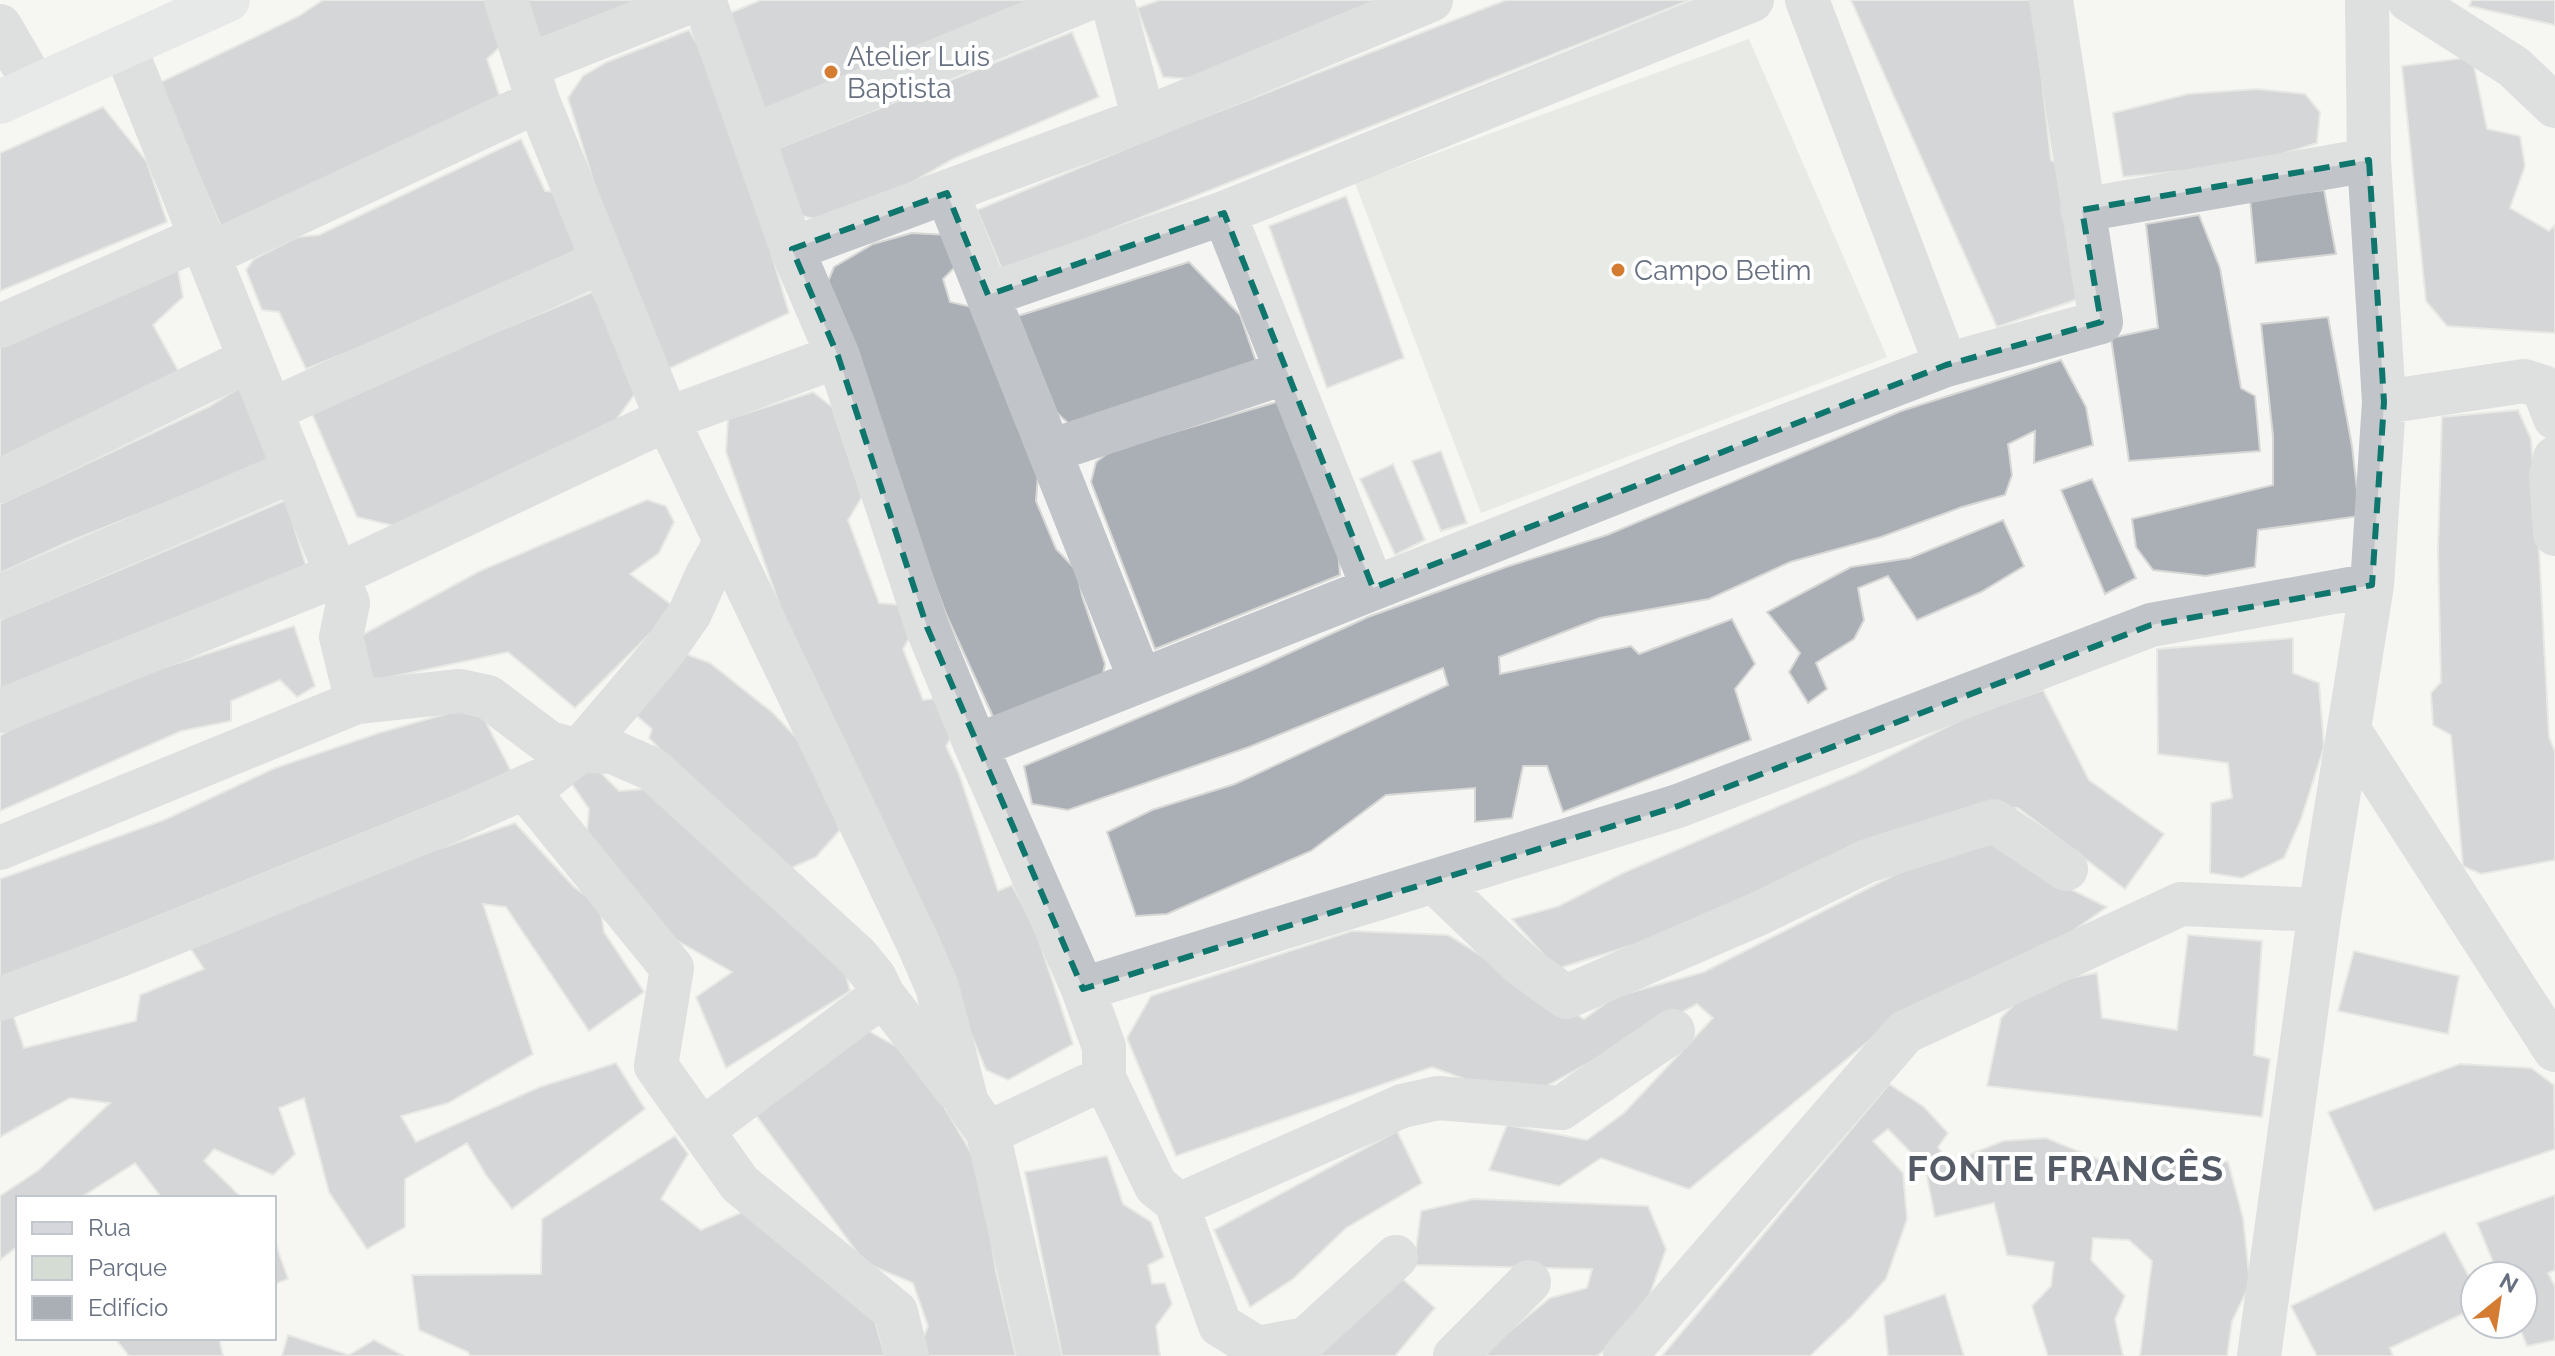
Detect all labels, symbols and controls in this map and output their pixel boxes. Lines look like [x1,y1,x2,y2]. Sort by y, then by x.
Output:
place label: Atelier Luis Baptista [847,40,990,105]
marker: Atelier Luis Baptista [822,63,840,81]
place label: Campo Betim [1634,254,1811,287]
marker: Campo Betim [1609,261,1627,279]
district label: FONTE FRANCÊS [1907,1147,2225,1189]
legend [16,1196,276,1340]
text: Rua [88,1213,131,1242]
text: Parque [88,1253,167,1282]
north arrow [2459,1260,2539,1340]
text: N [2495,1267,2523,1298]
text: Edifício [88,1293,168,1322]

